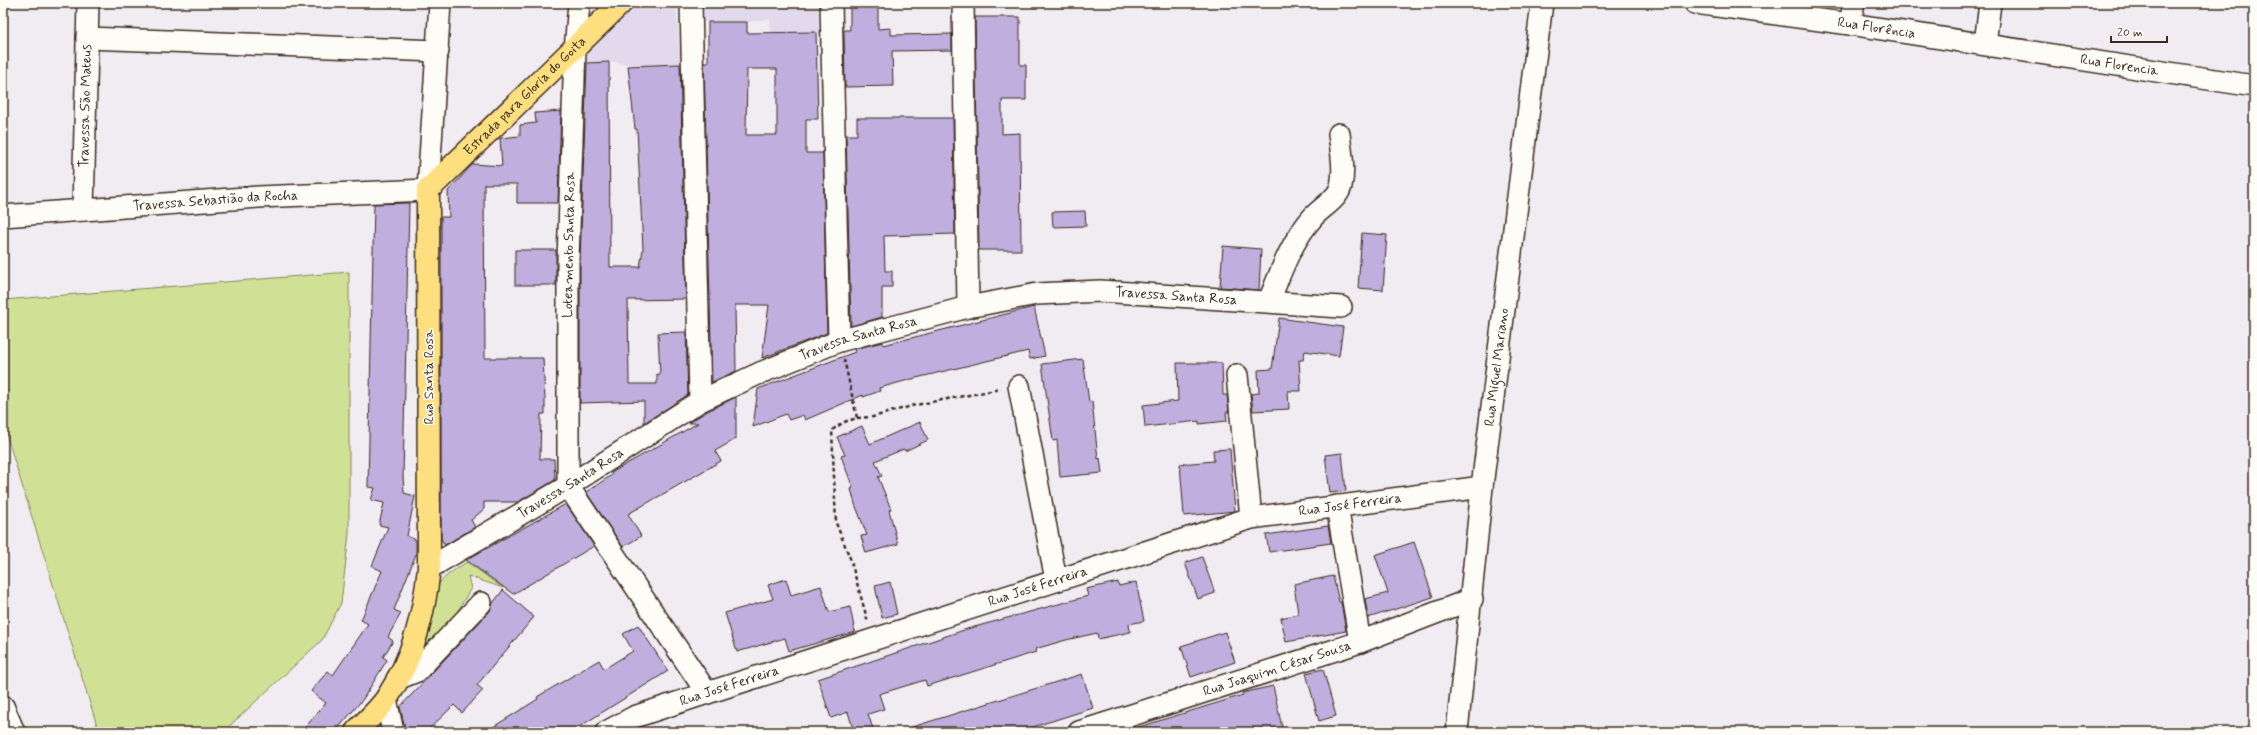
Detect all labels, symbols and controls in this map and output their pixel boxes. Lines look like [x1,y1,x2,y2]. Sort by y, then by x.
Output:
street label: Rua Florência [1836,13,1917,43]
scale bar [2111,18,2167,44]
text: 20 m [2117,25,2143,41]
street label: Estrada para Gloria do Goita [460,32,590,160]
street label: Travessa São Mateus [75,44,96,168]
street label: Rua Florencia [2079,50,2160,80]
street label: Loteamento Santa Rosa [559,171,579,318]
street label: Travessa Sebastião da Rocha [132,186,298,215]
street label: Travessa Santa Rosa [1115,283,1238,309]
street label: Rua Miguel Mariano [1481,307,1513,427]
street label: Travessa Santa Rosa [797,312,919,365]
street label: Rua Santa Rosa [420,329,438,424]
street label: Travessa Santa Rosa [514,443,627,523]
street label: Rua José Ferreira [1298,489,1402,520]
street label: Rua José Ferreira [986,562,1090,611]
street label: Rua Joaquim César Sousa [1201,636,1353,701]
street label: Rua José Ferreira [677,661,781,710]

